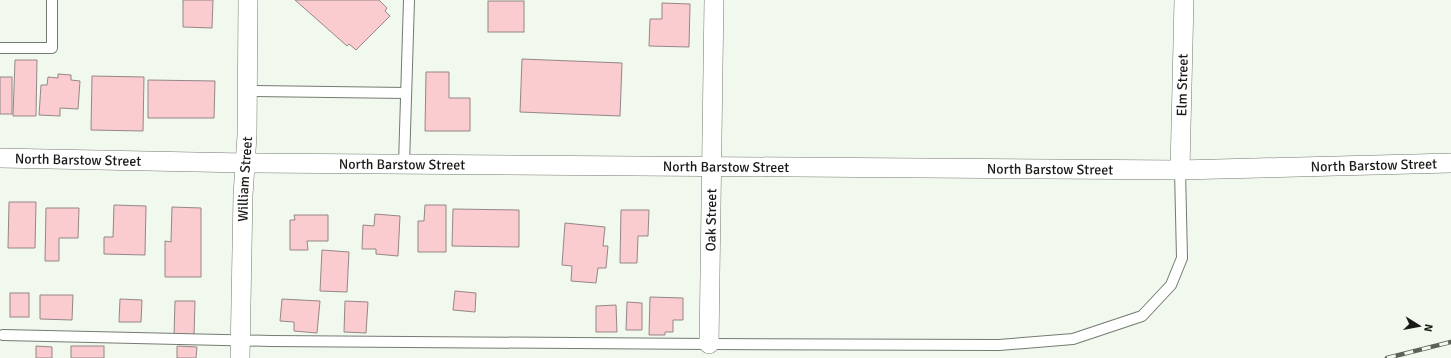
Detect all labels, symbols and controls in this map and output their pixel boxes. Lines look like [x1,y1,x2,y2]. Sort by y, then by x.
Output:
street label: Elm Street [1173,53,1192,117]
street label: William Street [235,136,256,222]
street label: North Barstow Street [15,150,141,170]
street label: North Barstow Street [1310,155,1437,176]
street label: North Barstow Street [339,156,465,174]
street label: North Barstow Street [663,158,789,176]
street label: North Barstow Street [987,161,1113,178]
street label: Oak Street [702,188,720,252]
north arrow [1399,306,1439,346]
text: N [1421,323,1435,333]

